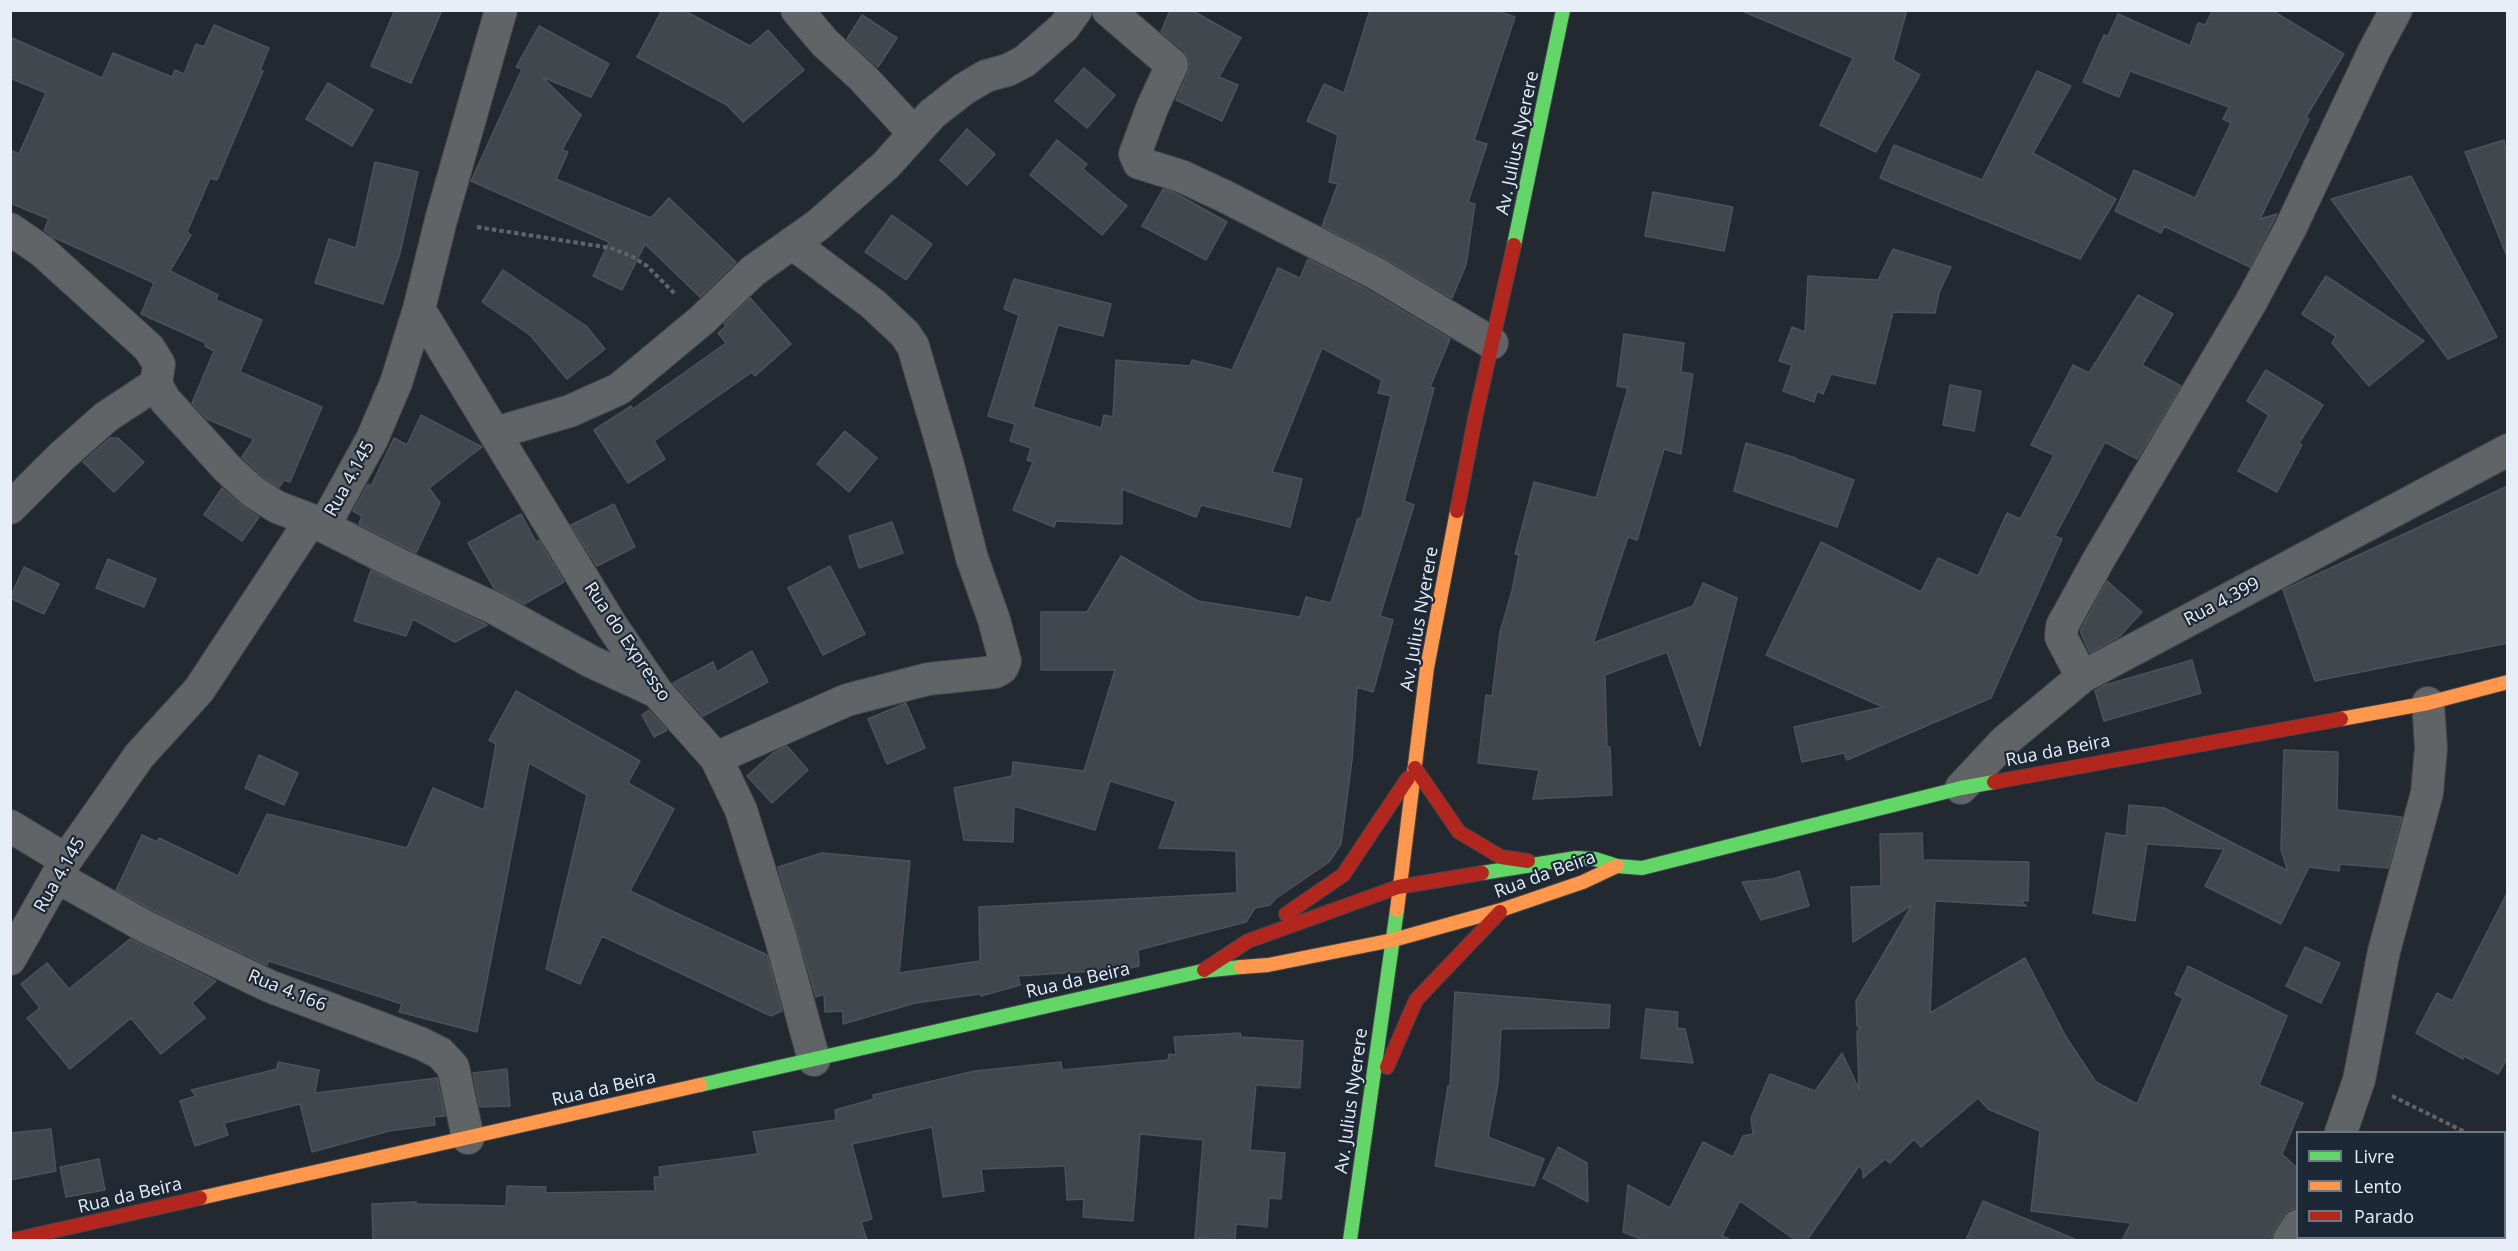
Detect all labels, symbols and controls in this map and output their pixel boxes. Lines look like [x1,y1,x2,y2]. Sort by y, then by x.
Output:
street label: Av. Julius Nyerere [1492,69,1544,217]
street label: Rua 4.145 [321,438,379,520]
street label: Av. Julius Nyerere [1397,545,1443,693]
street label: Rua 4.399 [2180,573,2264,631]
street label: Rua do Expresso [579,578,675,706]
street label: Rua da Beira [2004,730,2112,772]
street label: Rua 4.145 [30,834,90,916]
street label: Rua da Beira [1491,847,1599,903]
street label: Rua da Beira [1024,959,1132,1003]
street label: Rua 4.166 [245,965,329,1017]
street label: Av. Julius Nyerere [1331,1027,1373,1175]
street label: Rua da Beira [550,1067,658,1111]
legend [2296,1131,2506,1239]
text: Livre [2354,1144,2394,1168]
street label: Rua da Beira [76,1174,184,1218]
text: Lento [2354,1174,2402,1198]
text: Parado [2354,1204,2414,1228]

